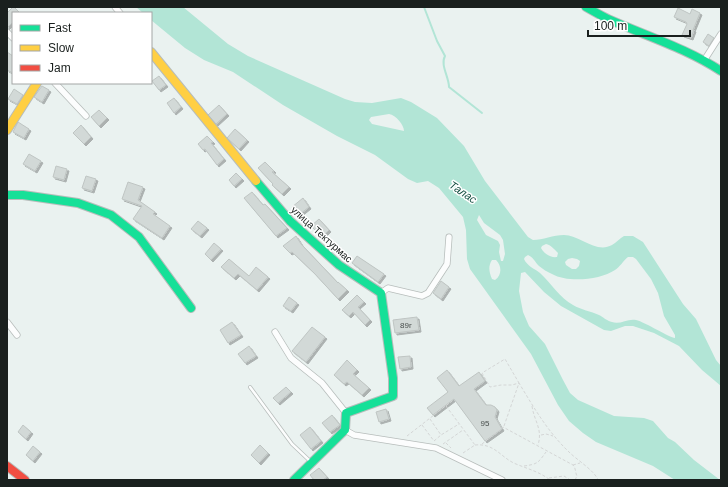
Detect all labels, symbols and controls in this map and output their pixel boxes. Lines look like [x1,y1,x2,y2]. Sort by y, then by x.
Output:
legend [12,12,152,84]
scale bar [588,12,690,38]
text: 100 m [594,19,627,33]
text: Fast [48,21,72,35]
text: Slow [48,41,74,55]
text: Jam [48,61,71,75]
water label: Талас [447,179,479,206]
street label: улица Тектурмас [289,204,354,265]
house number: 89г [400,321,412,330]
house number: 95 [481,419,490,428]

